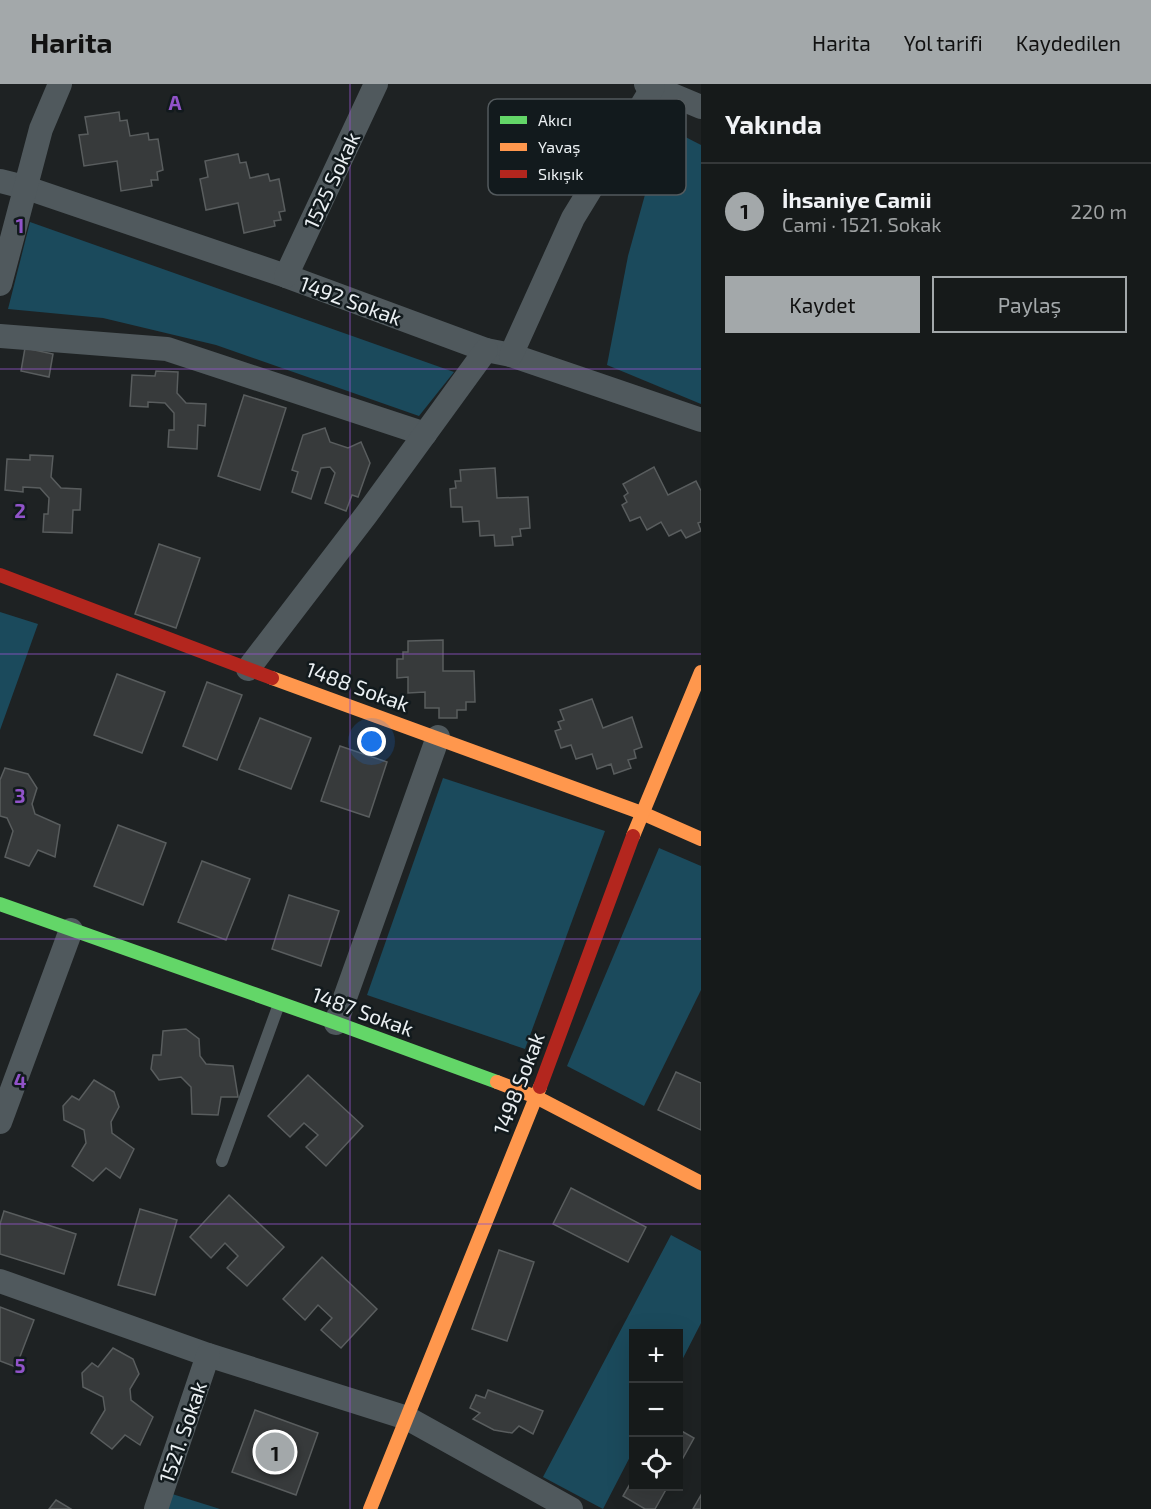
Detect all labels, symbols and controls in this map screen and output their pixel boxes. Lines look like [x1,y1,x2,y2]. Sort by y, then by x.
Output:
text: Harita [30,25,112,59]
text: Harita [812,30,871,55]
text: Yol tarifi [904,30,983,55]
text: Kaydedilen [1016,30,1121,55]
text: A [168,90,182,114]
legend [488,99,686,195]
text: Yakında [725,108,822,139]
text: Akıcı [538,110,572,129]
street label: 1525 Sokak [298,127,364,232]
text: Yavaş [538,137,580,157]
text: Sıkışık [538,164,583,184]
text: İhsaniye Camii [782,186,932,212]
text: 1 [740,199,749,223]
text: 220 m [1070,199,1127,223]
text: Cami · 1521. Sokak [782,212,941,236]
text: 1 [16,213,24,237]
street label: 1492 Sokak [297,270,406,330]
button: Kaydet [725,276,920,333]
button: Paylaş [932,276,1127,333]
text: 2 [14,498,26,522]
street label: 1488 Sokak [303,656,413,716]
your location [357,727,386,756]
text: 3 [14,783,26,807]
street label: 1487 Sokak [309,981,417,1041]
street label: 1498 Sokak [487,1028,549,1138]
text: 4 [14,1068,27,1092]
map controls [629,1329,683,1491]
button: + [629,1329,683,1383]
text: 5 [14,1353,26,1377]
street label: 1521. Sokak [153,1378,211,1486]
button: − [629,1383,683,1437]
pin: 1 [256,1430,294,1474]
button: locate [629,1437,683,1491]

